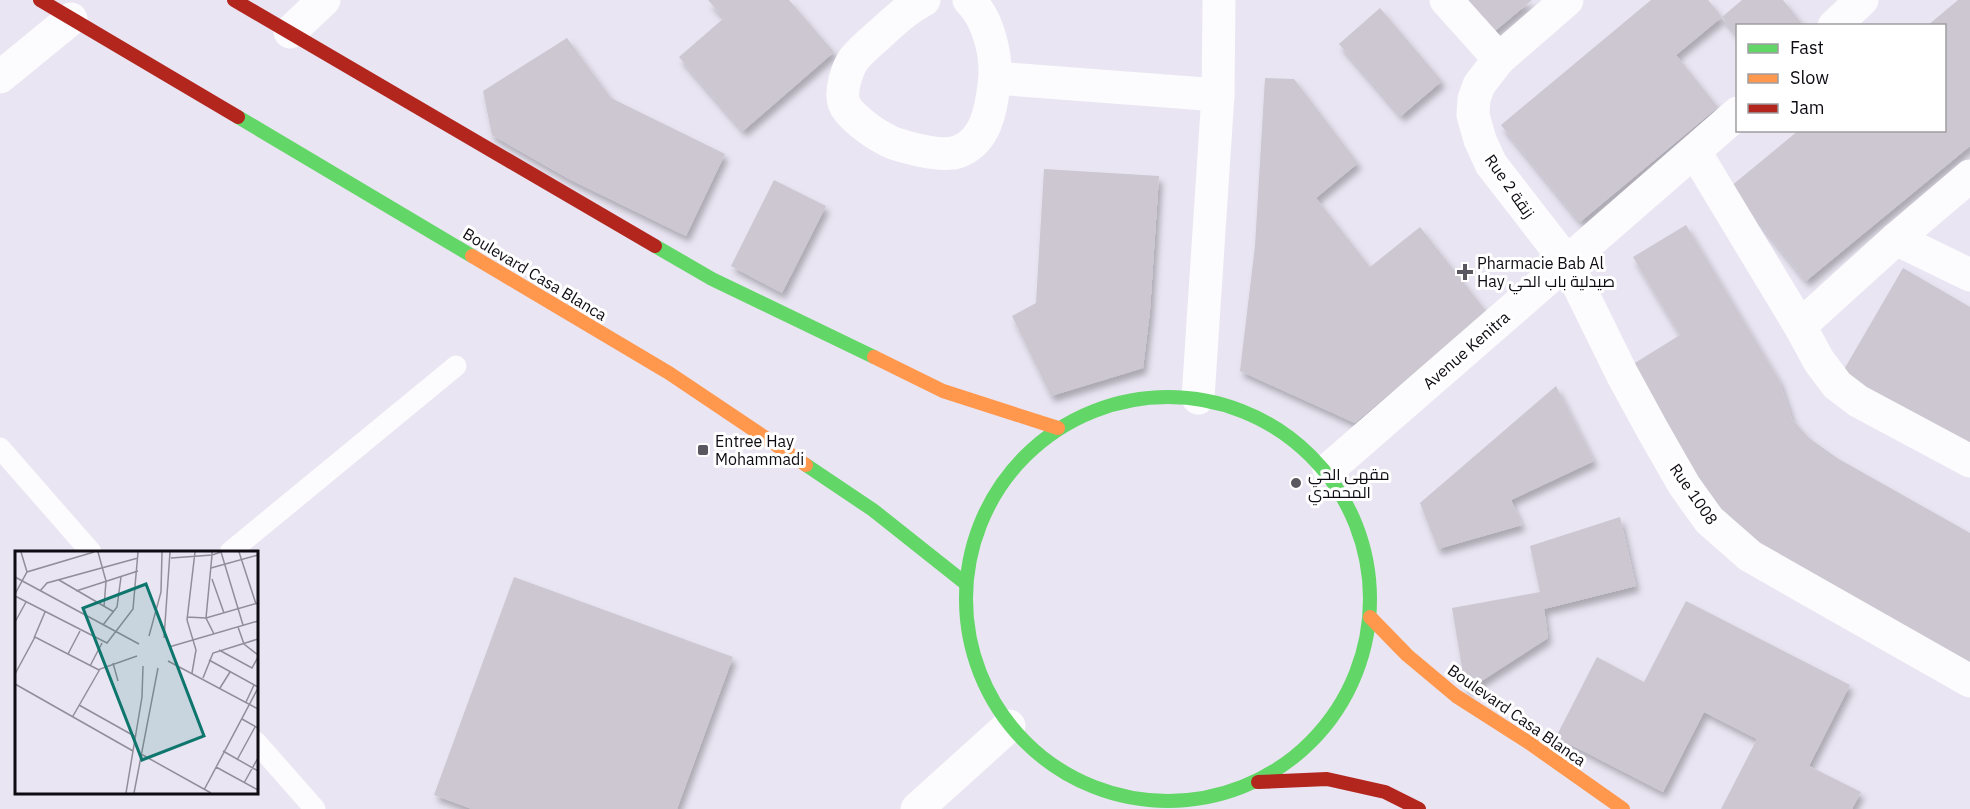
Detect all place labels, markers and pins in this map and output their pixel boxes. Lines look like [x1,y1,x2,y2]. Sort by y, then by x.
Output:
place label: Pharmacie Bab Al Hay صيدلية باب الحي [1477,253,1615,295]
marker: Pharmacie Bab Al Hay صيدلية باب الحي [1458,265,1472,279]
place label: Entree Hay Mohammadi [715,431,804,469]
marker: Entree Hay Mohammadi [696,443,710,457]
place label: مقهى الحي المحمدي [1308,464,1389,506]
marker: مقهى الحي المحمدي [1289,476,1303,490]

